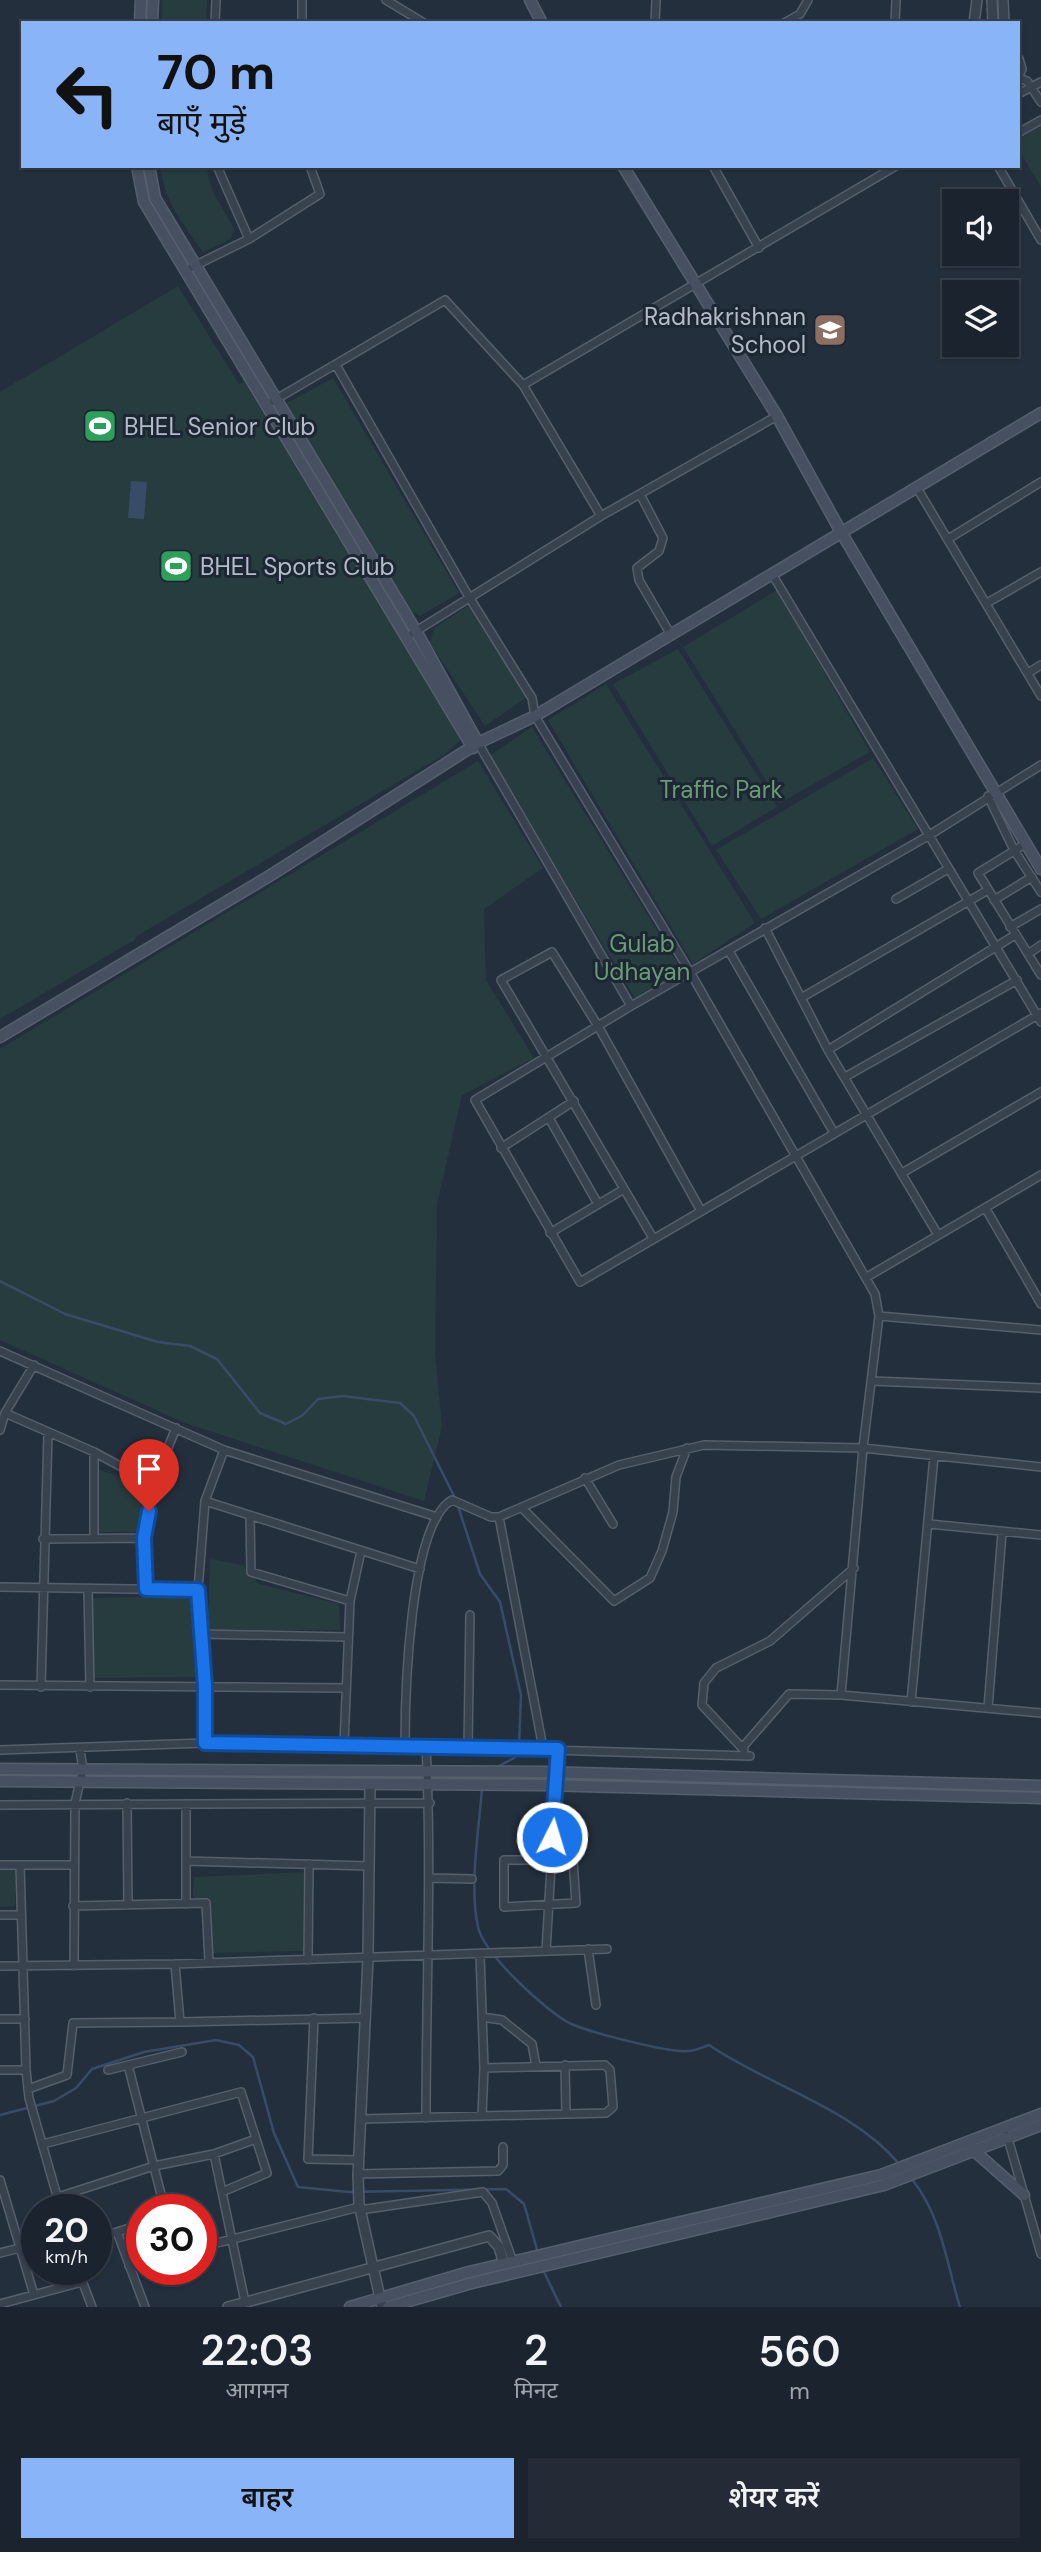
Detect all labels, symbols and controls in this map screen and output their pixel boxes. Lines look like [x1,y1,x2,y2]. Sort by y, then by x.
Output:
text: 70 m [157,40,275,104]
icon: left [42,49,133,140]
text: बाएँ मुड़ें [157,102,246,144]
map controls [942,189,1019,357]
button: sound [942,189,1019,266]
button: layers [942,280,1019,357]
place label: Radhakrishnan School [644,301,806,360]
school or university icon: Radhakrishnan School [811,311,849,349]
sports icon: BHEL Senior Club [81,407,119,445]
place label: BHEL Senior Club [124,411,315,442]
sports icon: BHEL Sports Club [157,547,195,585]
place label: BHEL Sports Club [200,551,395,582]
park label: Traffic Park [659,774,783,805]
park label: Gulab Udhayan [594,928,690,987]
pin [119,1439,179,1511]
icon: arrive [130,1450,168,1488]
position arrow [515,1800,589,1874]
speed limit sign: 30 [126,2194,217,2285]
text: 20 [44,2207,89,2253]
text: km/h [45,2245,88,2269]
text: 22:03 [201,2323,314,2378]
text: 2 [524,2323,548,2378]
text: 560 [759,2324,840,2379]
text: आगमन [226,2375,289,2405]
text: मिनट [514,2375,558,2405]
text: m [789,2376,810,2406]
button: बाहर [21,2458,514,2538]
button: शेयर करें [528,2458,1020,2538]

